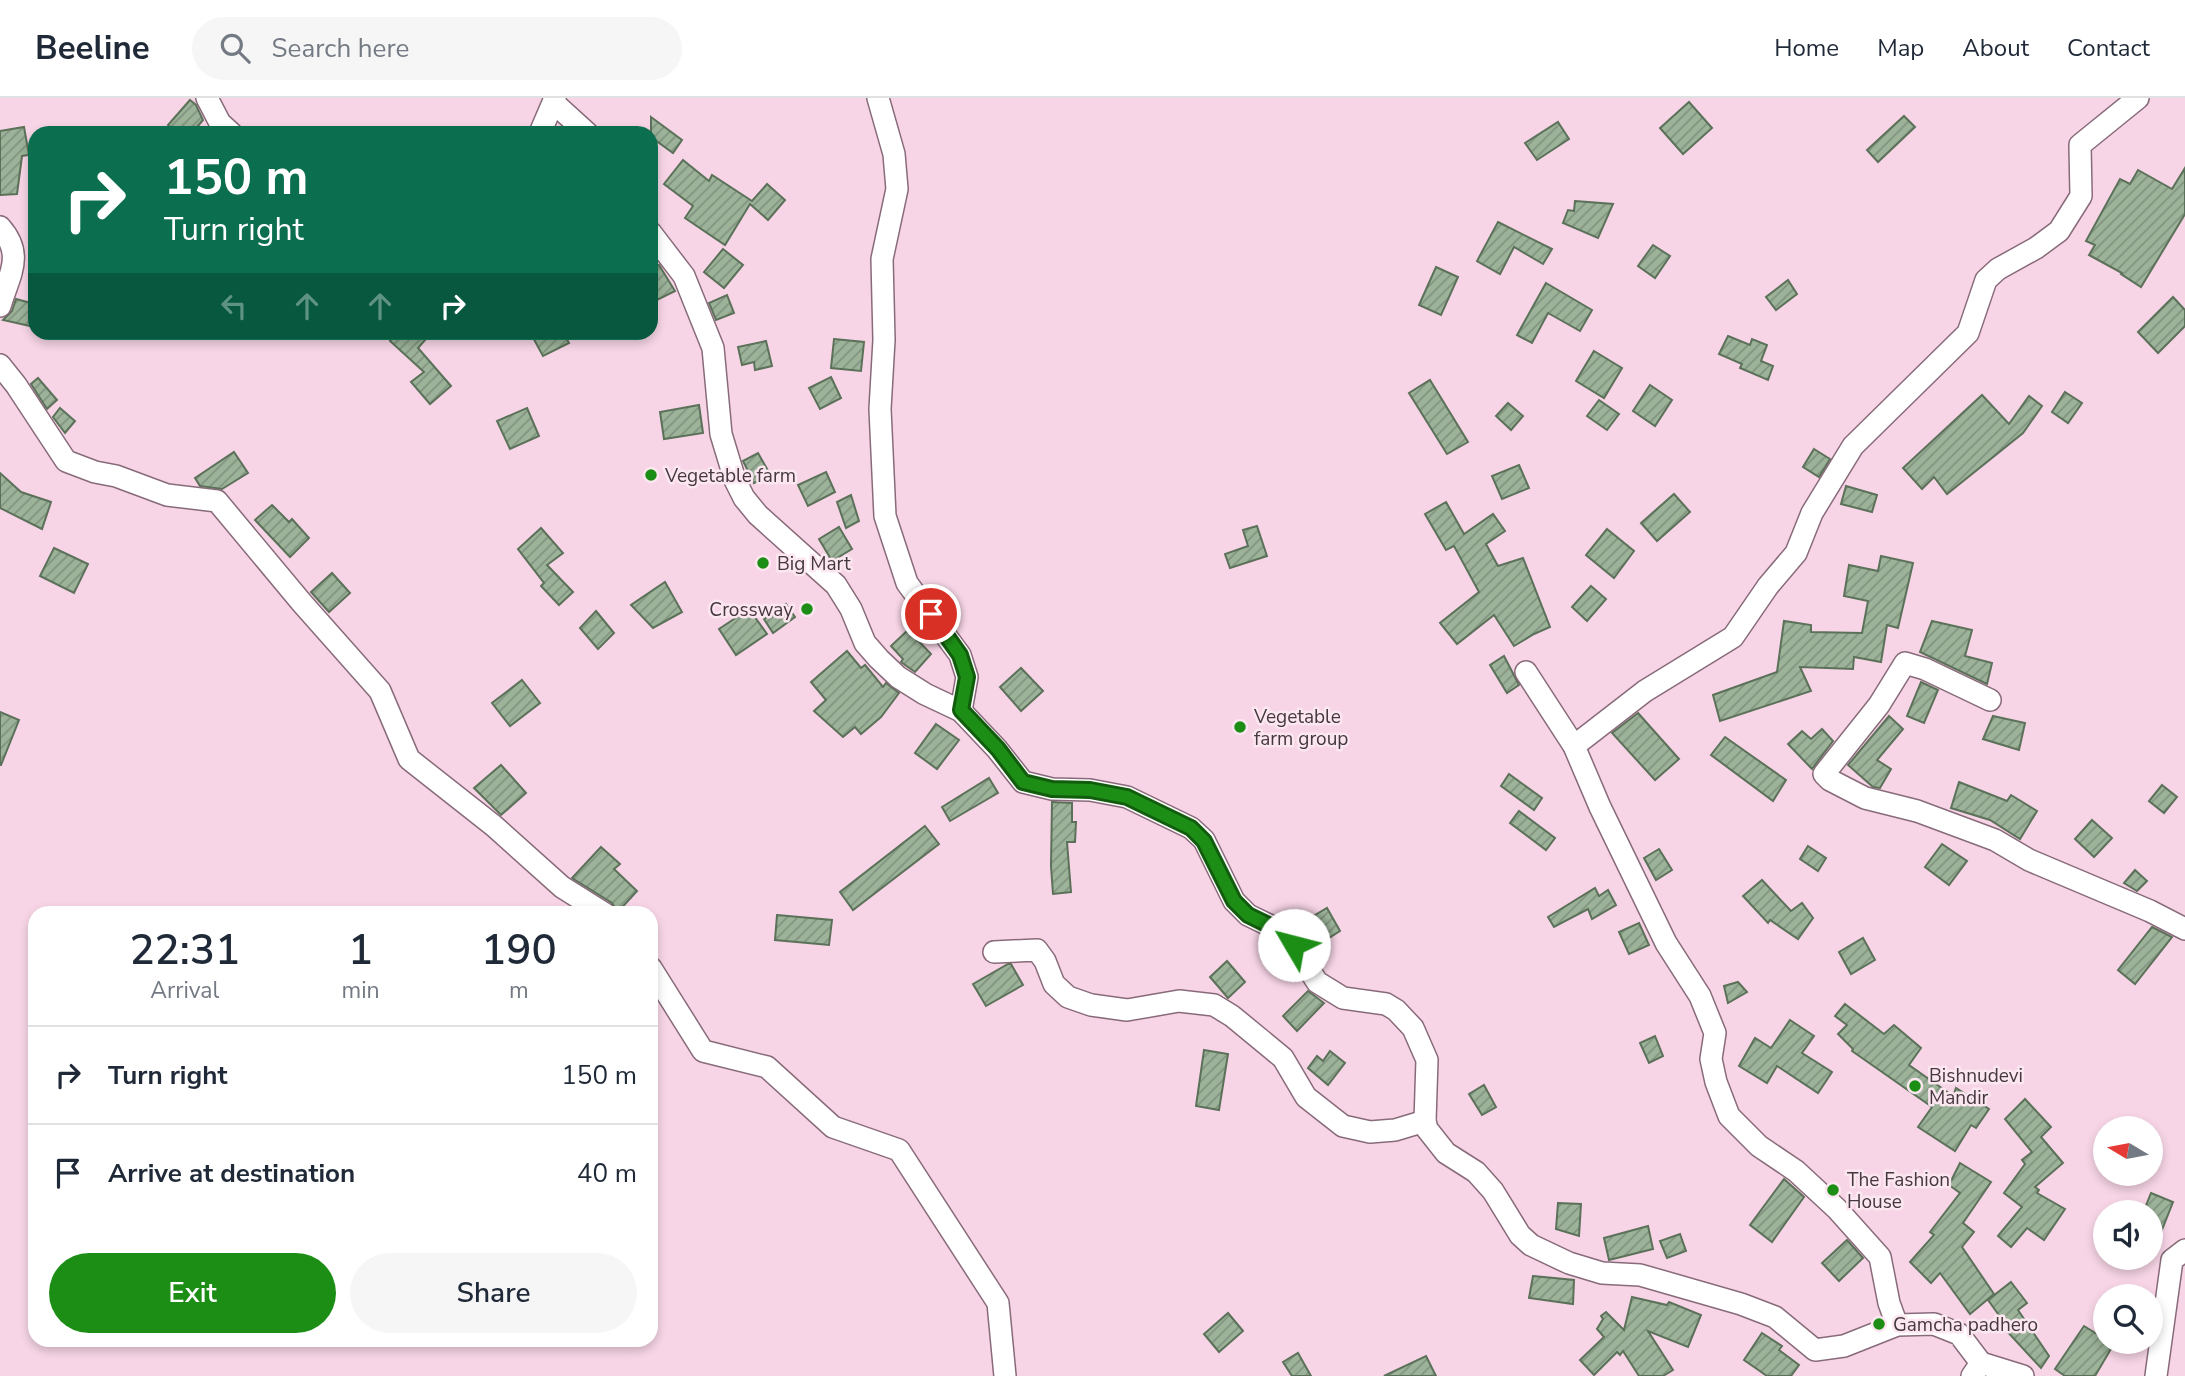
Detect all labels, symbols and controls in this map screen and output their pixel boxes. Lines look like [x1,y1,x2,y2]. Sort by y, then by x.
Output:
search box [192,17,682,80]
text: Beeline [35,26,150,71]
icon: search [216,29,254,67]
text: Search here [272,31,409,66]
text: Home [1774,32,1839,64]
text: Map [1877,32,1924,64]
text: About [1962,32,2029,64]
text: Contact [2067,32,2150,64]
text: 150 m [164,144,308,211]
icon: right [49,154,140,245]
text: Turn right [164,208,304,251]
icon: left [215,287,253,325]
icon: ahead [288,287,326,325]
icon: ahead [361,287,399,325]
icon: right [434,287,472,325]
place label: Vegetable farm [664,463,796,489]
marker: Vegetable farm [643,467,659,483]
place label: Big Mart [777,551,851,577]
marker: Big Mart [755,555,771,571]
pin [901,584,961,644]
icon: arrive [912,595,950,633]
place label: Crossway [709,597,793,623]
marker: Crossway [799,601,815,617]
place label: Vegetable farm group [1253,704,1348,752]
marker: Vegetable farm group [1232,719,1248,735]
position arrow [1257,908,1331,982]
text: 22:31 [129,922,240,979]
text: 1 [348,922,373,979]
text: 190 [481,922,557,979]
text: Arrival [150,975,219,1006]
text: min [342,975,380,1006]
text: m [509,975,529,1006]
icon: right [49,1056,87,1094]
text: Turn right [108,1058,227,1093]
text: 150 m [561,1058,637,1093]
place label: Bishnudevi Mandir [1929,1063,2023,1111]
marker: Bishnudevi Mandir [1907,1078,1923,1094]
north arrow [2093,1116,2163,1186]
map controls [2093,1116,2163,1354]
icon: arrive [49,1154,87,1192]
text: Arrive at destination [108,1156,355,1191]
text: 40 m [577,1156,637,1191]
place label: The Fashion House [1847,1167,1950,1215]
marker: The Fashion House [1825,1182,1841,1198]
button: sound [2093,1200,2163,1270]
button: Exit [49,1253,336,1333]
button: Share [350,1253,637,1333]
button: search [2093,1284,2163,1354]
place label: Gamcha padhero [1893,1312,2038,1338]
marker: Gamcha padhero [1871,1316,1887,1332]

